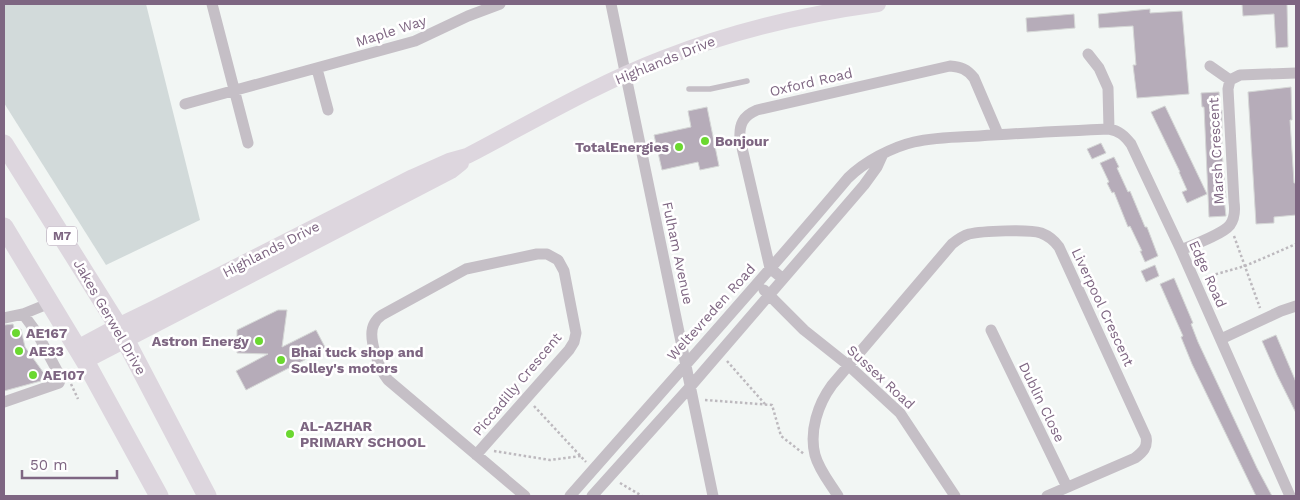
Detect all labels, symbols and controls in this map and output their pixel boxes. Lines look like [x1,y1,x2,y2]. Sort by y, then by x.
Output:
street label: Maple Way [354,12,429,50]
street label: Highlands Drive [613,33,717,87]
street label: Oxford Road [768,65,854,99]
street label: Marsh Crescent [1205,97,1227,205]
place label: Bonjour [715,133,769,149]
marker: Bonjour [699,135,711,147]
place label: TotalEnergies [575,139,670,155]
marker: TotalEnergies [673,141,685,153]
street label: Fulham Avenue [659,200,697,306]
street label: Highlands Drive [220,218,322,280]
road number: M7 [47,227,77,246]
street label: Edge Road [1186,238,1230,310]
street label: Liverpool Crescent [1069,246,1137,369]
street label: Jakes Gerwel Drive [70,257,150,377]
street label: Weltevreden Road [664,261,758,363]
place label: AE167 [26,325,68,341]
marker: AE167 [10,327,22,339]
street label: Piccadilly Crescent [469,329,565,439]
place label: Astron Energy [152,333,249,349]
marker: Astron Energy [253,335,265,347]
street label: Sussex Road [844,342,918,412]
place label: AE33 [29,343,64,359]
place label: Bhai tuck shop and Solley's motors [291,344,423,376]
marker: AE33 [13,345,25,357]
marker: Bhai tuck shop and Solley's motors [275,354,287,366]
street label: Dublin Close [1016,360,1068,444]
place label: AE107 [43,367,85,383]
marker: AE107 [27,369,39,381]
place label: AL-AZHAR PRIMARY SCHOOL [300,418,426,450]
marker: AL-AZHAR PRIMARY SCHOOL [284,428,296,440]
scale bar [22,448,118,480]
text: 50 m [30,456,67,474]

